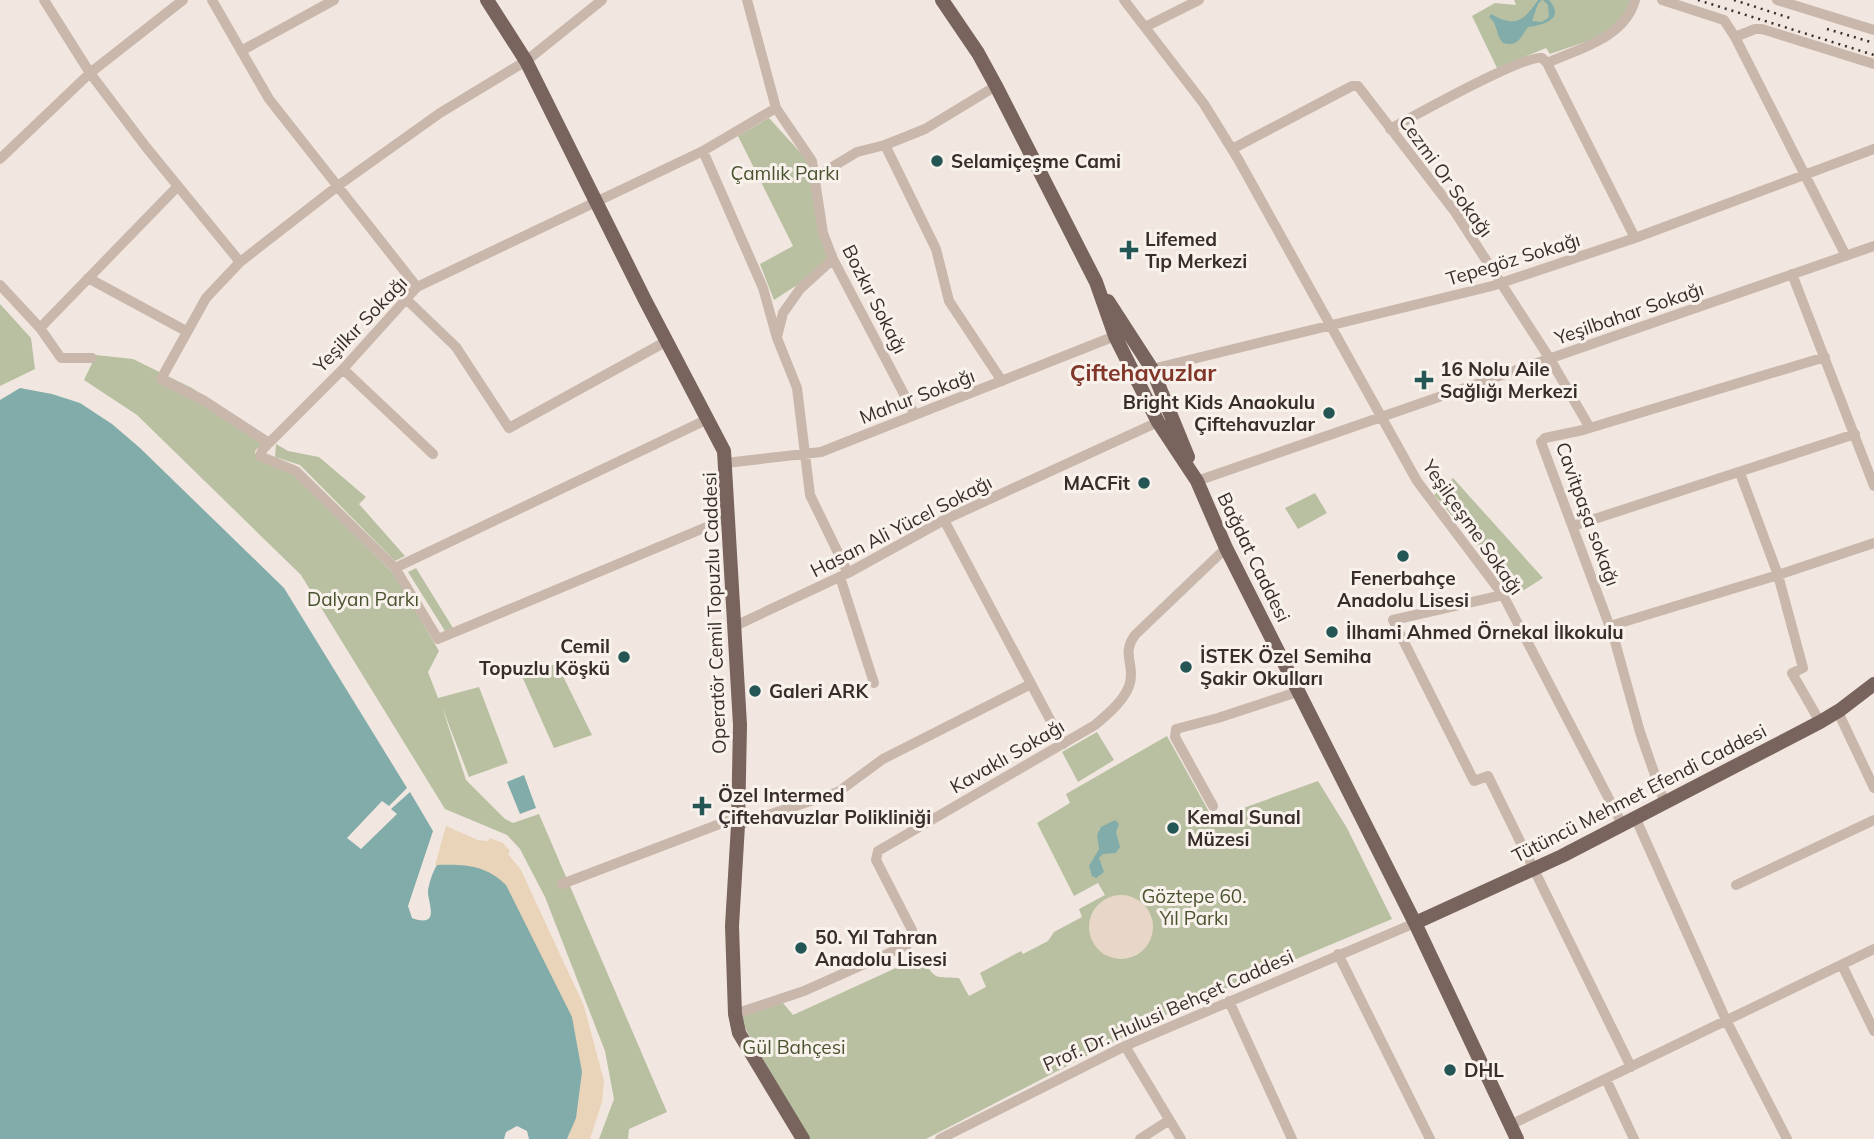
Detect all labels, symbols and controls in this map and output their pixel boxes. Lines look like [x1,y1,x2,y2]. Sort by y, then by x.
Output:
street label: Cezmi Or Sokağı [1394,110,1498,242]
place label: Selamiçeşme Cami [951,149,1121,173]
marker: Selamiçeşme Cami [929,153,945,169]
park label: Çamlık Parkı [730,161,840,185]
place label: Lifemed Tıp Merkezi [1145,227,1247,273]
street label: Tepegöz Sokağı [1443,227,1583,291]
street label: Bozkır Sokağı [837,240,913,358]
marker: Lifemed Tıp Merkezi [1119,240,1139,260]
street label: Yeşilkır Sokağı [307,271,412,378]
street label: Yeşilbahar Sokağı [1550,276,1707,350]
place label: 16 Nolu Aile Sağlığı Merkezi [1440,357,1578,403]
district label: Çiftehavuzlar [1070,358,1216,387]
street label: Mahur Sokağı [856,363,978,429]
marker: 16 Nolu Aile Sağlığı Merkezi [1414,370,1434,390]
place label: Bright Kids Anaokulu Çiftehavuzlar [1123,390,1316,436]
marker: Bright Kids Anaokulu Çiftehavuzlar [1321,405,1337,421]
street label: Cavitpaşa sokağı [1551,439,1625,589]
street label: Yeşilçeşme Sokağı [1417,454,1529,599]
street label: Hasan Ali Yücel Sokağı [806,470,996,582]
place label: MACFit [1063,471,1130,495]
street label: Operatör Cemil Topuzlu Caddesi [697,472,731,754]
marker: MACFit [1136,475,1152,491]
street label: Bağdat Caddesi [1212,488,1296,626]
marker: Fenerbahçe Anadolu Lisesi [1395,548,1411,564]
place label: Fenerbahçe Anadolu Lisesi [1337,566,1469,612]
park label: Dalyan Parkı [307,587,419,611]
place label: İlhami Ahmed Örnekal İlkokulu [1346,620,1624,644]
marker: İlhami Ahmed Örnekal İlkokulu [1324,624,1340,640]
place label: Cemil Topuzlu Köşkü [479,634,610,680]
place label: İSTEK Özel Semiha Şakir Okulları [1200,644,1372,690]
marker: Cemil Topuzlu Köşkü [616,649,632,665]
marker: İSTEK Özel Semiha Şakir Okulları [1178,659,1194,675]
place label: Galeri ARK [769,679,869,703]
marker: Galeri ARK [747,683,763,699]
street label: Kavaklı Sokağı [945,714,1069,798]
street label: Tütüncü Mehmet Efendi Caddesi [1508,718,1770,868]
place label: Özel Intermed Çiftehavuzlar Polikliniği [718,783,931,829]
marker: Özel Intermed Çiftehavuzlar Polikliniği [692,796,712,816]
place label: Kemal Sunal Müzesi [1187,805,1301,851]
marker: Kemal Sunal Müzesi [1165,820,1181,836]
park label: Göztepe 60. Yıl Parkı [1141,884,1247,930]
place label: 50. Yıl Tahran Anadolu Lisesi [815,925,947,971]
marker: 50. Yıl Tahran Anadolu Lisesi [793,940,809,956]
street label: Prof. Dr. Hulusi Behçet Caddesi [1039,944,1297,1076]
park label: Gül Bahçesi [742,1035,846,1059]
place label: DHL [1464,1058,1504,1082]
marker: DHL [1442,1062,1458,1078]

